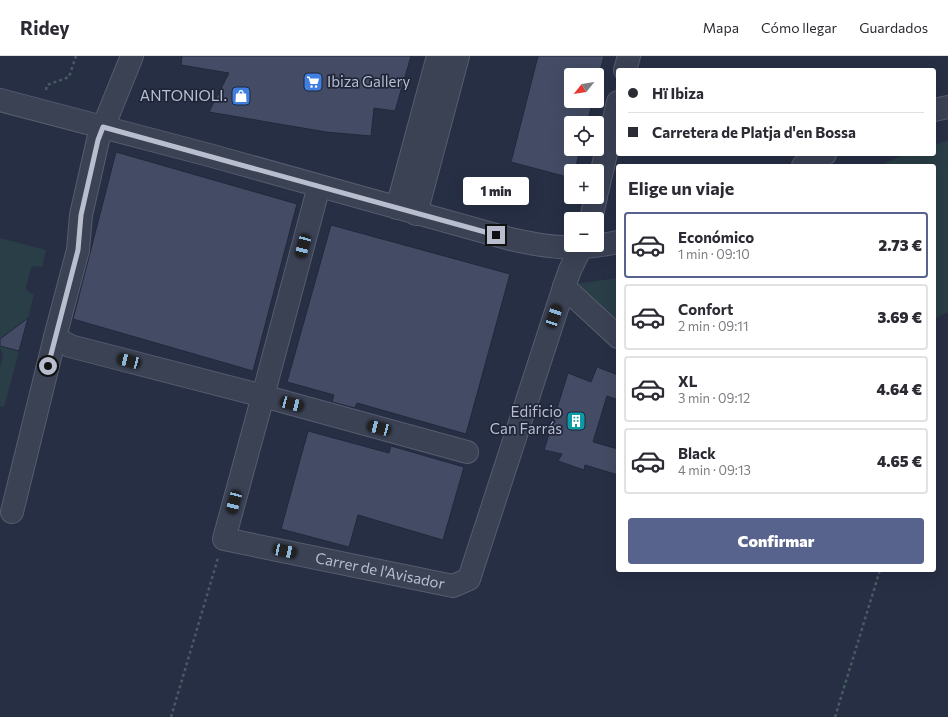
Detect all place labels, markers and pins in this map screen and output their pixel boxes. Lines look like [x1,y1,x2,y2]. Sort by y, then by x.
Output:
supermarket icon: Ibiza Gallery [302,71,324,93]
place label: Ibiza Gallery [327,72,410,90]
shop icon: ANTONIOLI. [230,85,252,107]
place label: ANTONIOLI. [140,86,227,104]
place label: Edificio Can Farrás [490,402,562,437]
building icon: Edificio Can Farrás [565,410,587,432]

